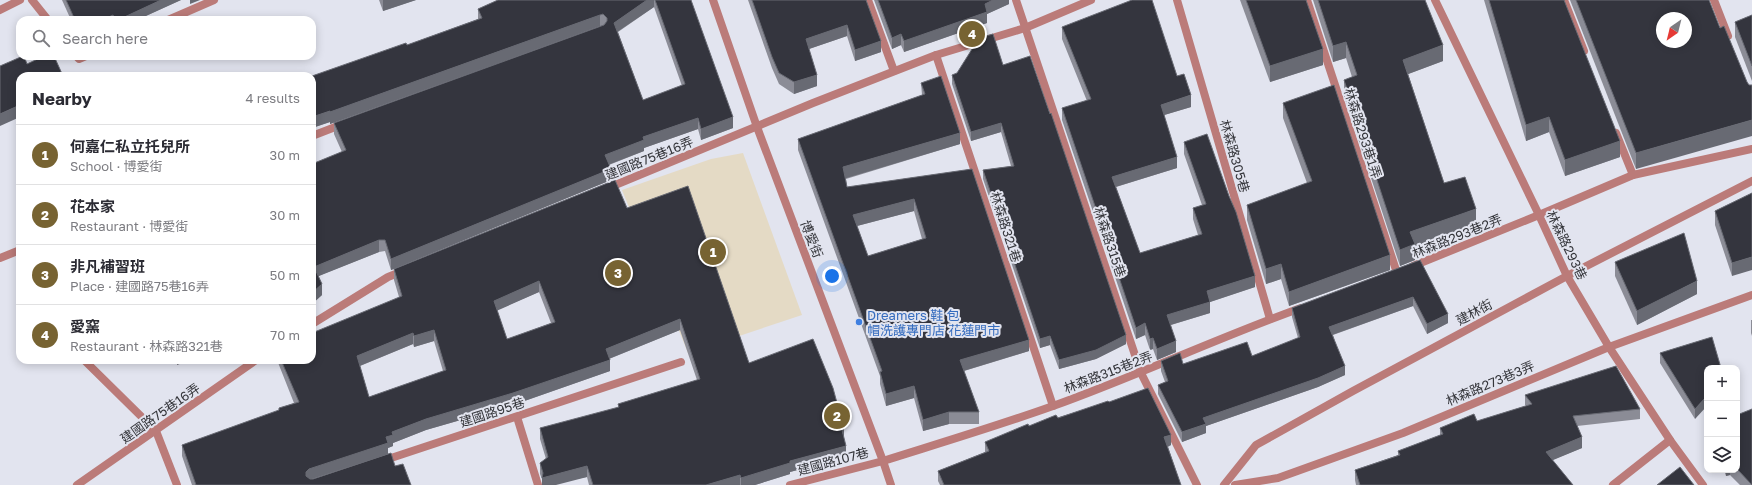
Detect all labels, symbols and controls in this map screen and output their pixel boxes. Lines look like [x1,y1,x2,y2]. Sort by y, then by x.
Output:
north arrow [1656,12,1692,48]
search box [16,16,316,60]
pin: 4 [959,19,985,49]
icon: search [30,27,52,49]
text: Search here [62,29,148,47]
street label: 林森路293巷1弄 [1341,86,1385,180]
text: Nearby [32,88,92,109]
text: 4 results [246,90,300,106]
street label: 林森路305巷 [1217,118,1253,194]
street label: 建國路75巷16弄 [603,133,695,183]
text: 何嘉仁私立托兒所 [70,137,190,155]
text: 1 [42,147,48,163]
text: 30 m [270,147,300,163]
text: School · 博愛街 [70,158,163,174]
street label: 林森路321巷 [987,190,1025,264]
text: 花本家 [70,197,115,215]
street label: 林森路315巷 [1090,205,1130,279]
text: 2 [41,207,49,223]
text: 30 m [270,207,300,223]
street label: 林森路293巷 [1543,208,1591,282]
street label: 林森路293巷2弄 [1410,211,1504,261]
text: Restaurant · 博愛街 [70,218,188,234]
street label: 博愛街 [798,218,826,260]
pin: 1 [700,237,726,267]
text: 非凡補習班 [70,257,145,275]
pin: 3 [605,258,631,288]
your location [822,266,842,286]
text: 3 [41,267,49,283]
text: 50 m [270,267,300,283]
text: Place · 建國路75巷16弄 [70,278,209,294]
street label: 建林街 [1453,296,1495,328]
place label: Dreamers 鞋 包 帽洗護專門店 花蓮門市 [867,307,1000,338]
text: 愛窯 [70,317,100,335]
marker: Dreamers 鞋 包 帽洗護專門店 花蓮門市 [854,317,864,327]
text: 4 [41,327,49,343]
text: 70 m [270,327,300,343]
text: Restaurant · 林森路321巷 [70,338,223,354]
street label: 林森路315巷2弄 [1061,348,1155,396]
street label: 林森路273巷3弄 [1443,357,1537,409]
map controls [1704,365,1740,473]
button: + [1704,365,1740,401]
street label: 建國路75巷16弄 [117,380,203,446]
street label: 建國路95巷 [457,394,527,430]
pin: 2 [824,401,850,431]
button: − [1704,401,1740,437]
button: layers [1704,437,1740,473]
street label: 建國路107巷 [796,444,870,478]

